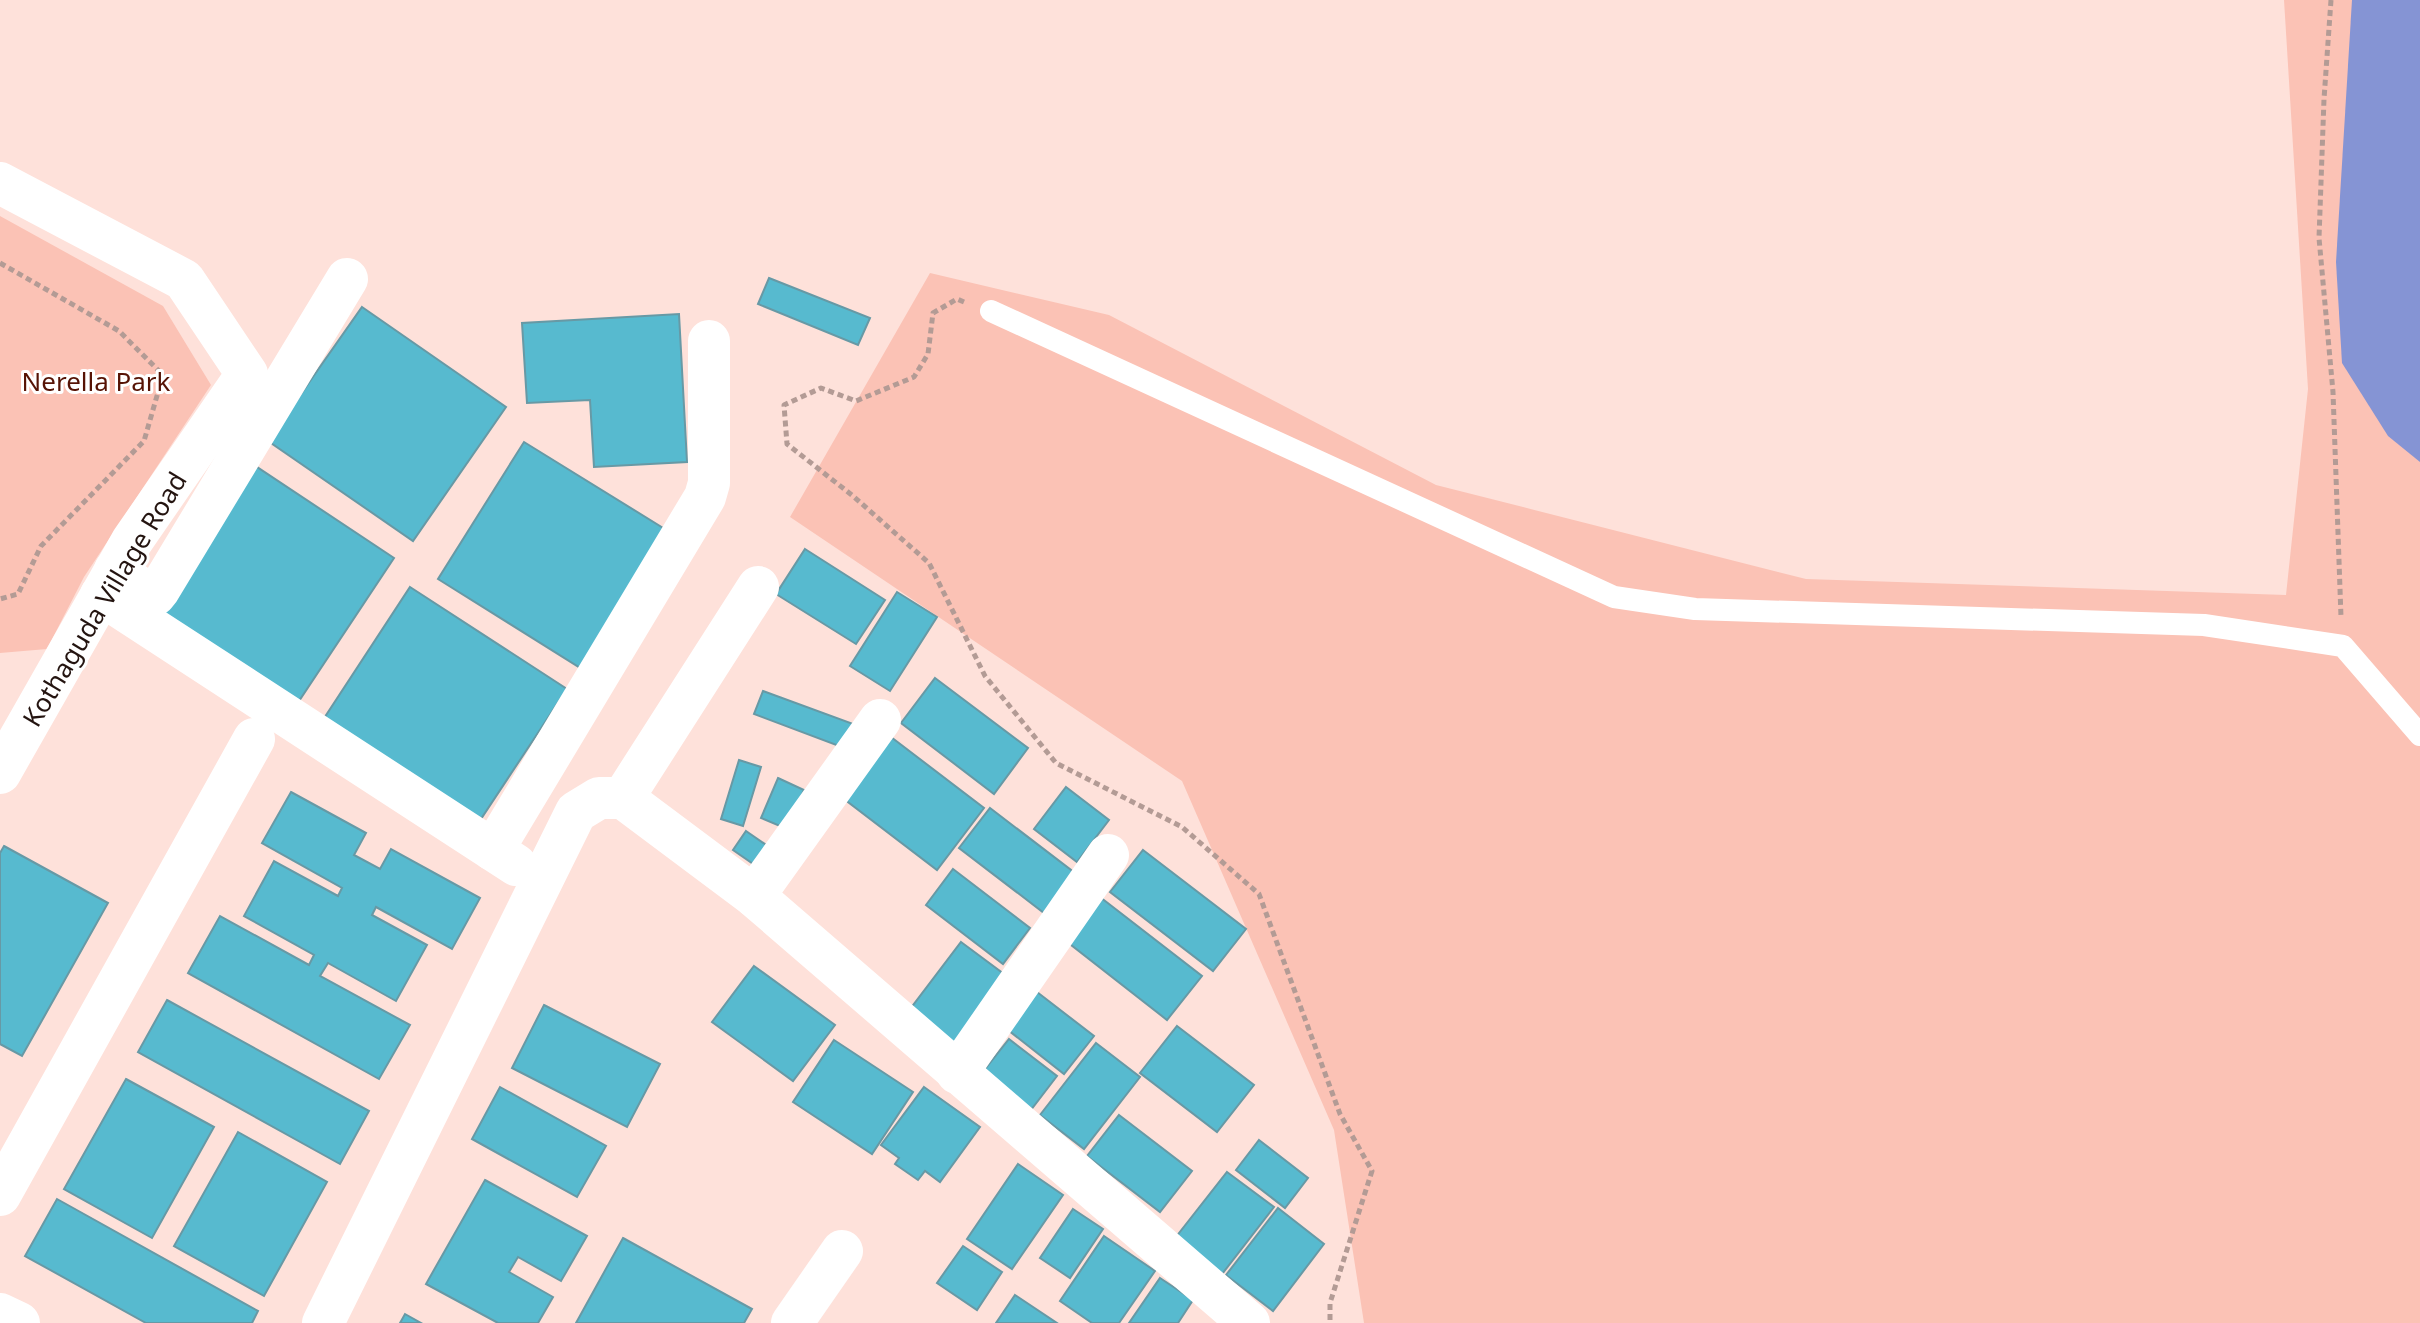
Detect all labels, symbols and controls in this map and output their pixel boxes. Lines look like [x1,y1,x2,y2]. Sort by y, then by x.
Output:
park label: Nerella Park [21,363,171,399]
street label: Kothaguda Village Road [14,465,194,733]

